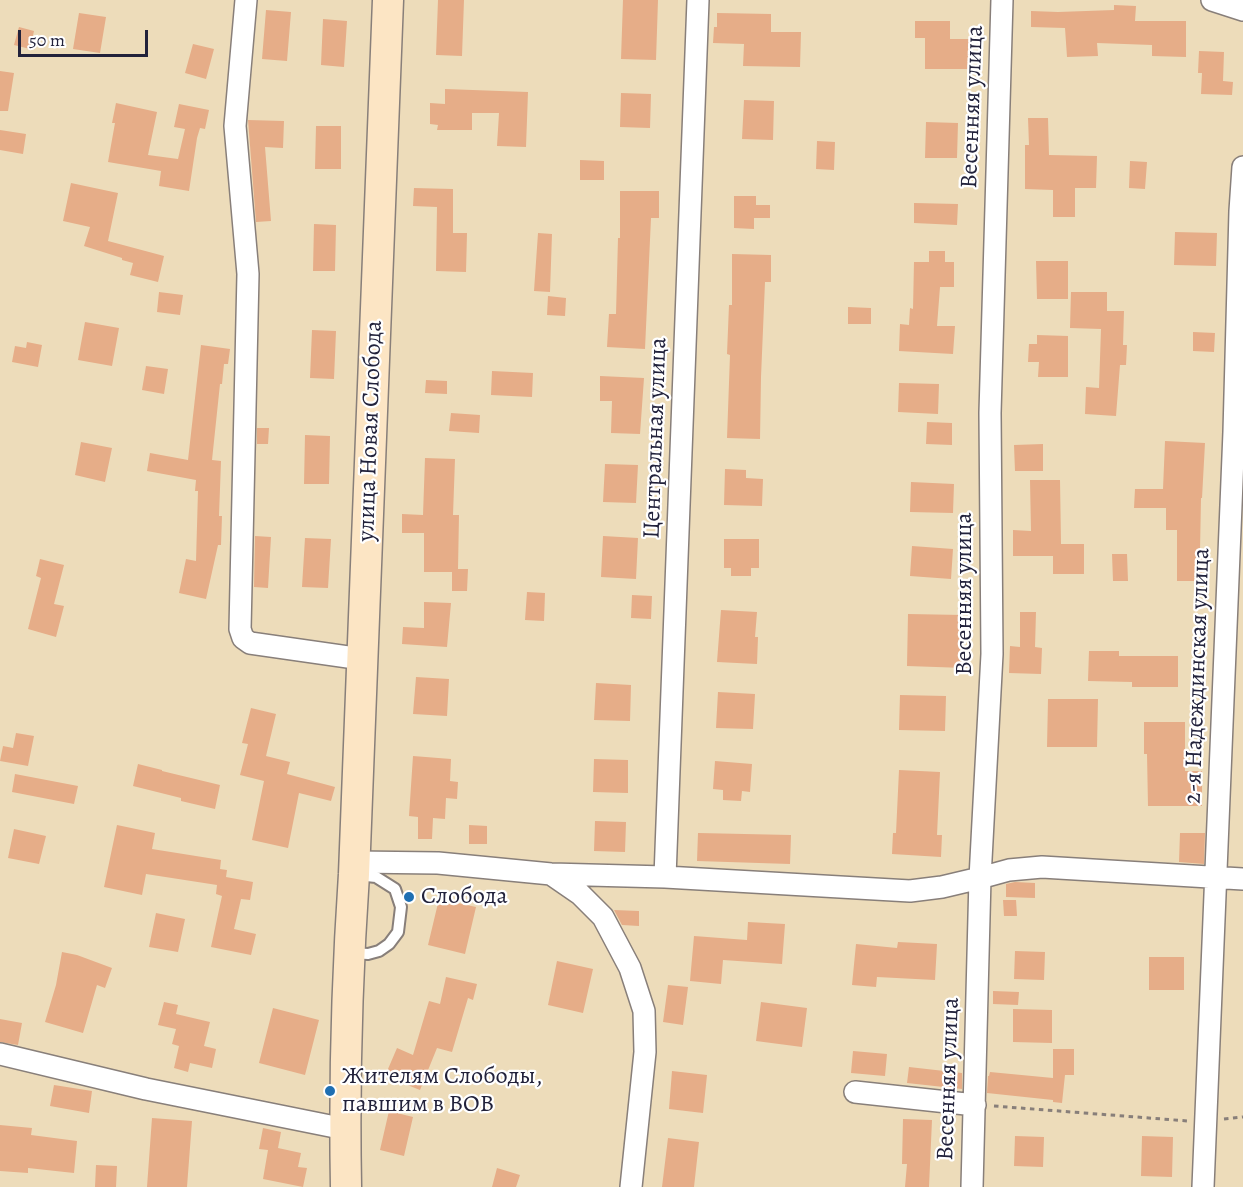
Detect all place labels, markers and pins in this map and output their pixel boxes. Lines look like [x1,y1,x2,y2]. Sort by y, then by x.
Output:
place label: Слобода [421,883,508,911]
marker: Слобода [402,890,416,904]
place label: Жителям Слободы, павшим в ВОВ [342,1063,543,1119]
marker: Жителям Слободы, павшим в ВОВ [323,1084,337,1098]

